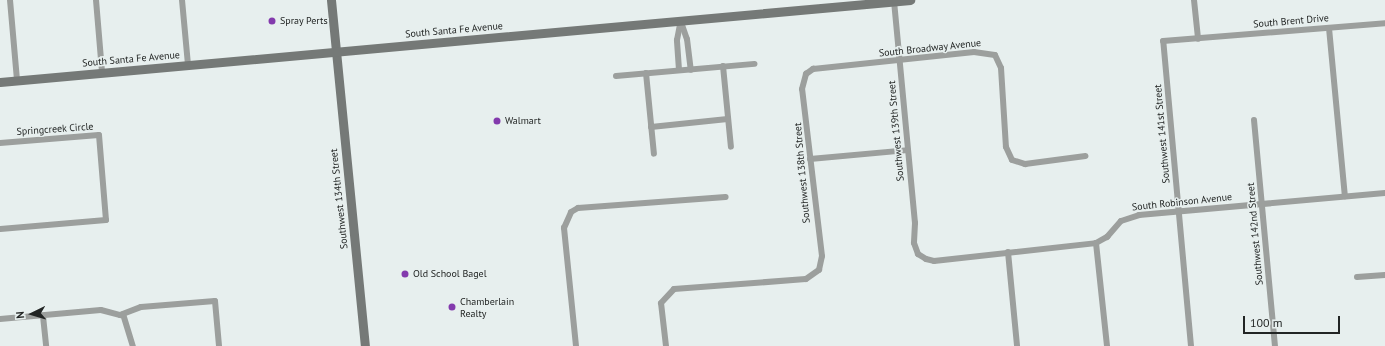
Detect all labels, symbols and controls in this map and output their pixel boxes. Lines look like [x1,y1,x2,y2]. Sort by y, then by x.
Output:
street label: South Brent Drive [1253,12,1329,30]
place label: Spray Perts [280,15,328,27]
marker: Spray Perts [267,16,277,26]
street label: South Santa Fe Avenue [404,20,504,40]
street label: South Broadway Avenue [878,37,982,59]
street label: South Santa Fe Avenue [81,49,181,69]
street label: Southwest 139th Street [886,80,906,182]
street label: Southwest 141st Street [1152,84,1172,184]
place label: Walmart [505,115,541,127]
marker: Walmart [492,116,502,126]
street label: Springcreek Circle [16,120,94,138]
street label: Southwest 138th Street [792,122,812,224]
street label: Southwest 134th Street [328,148,350,250]
street label: Southwest 142nd Street [1245,182,1265,286]
street label: South Robinson Avenue [1131,191,1233,213]
place label: Old School Bagel [413,268,487,280]
marker: Old School Bagel [400,269,410,279]
north arrow [12,294,52,334]
place label: Chamberlain Realty [460,295,514,318]
marker: Chamberlain Realty [447,302,457,312]
scale bar [1245,308,1342,334]
text: N [13,311,27,319]
text: 100 m [1250,315,1283,330]

